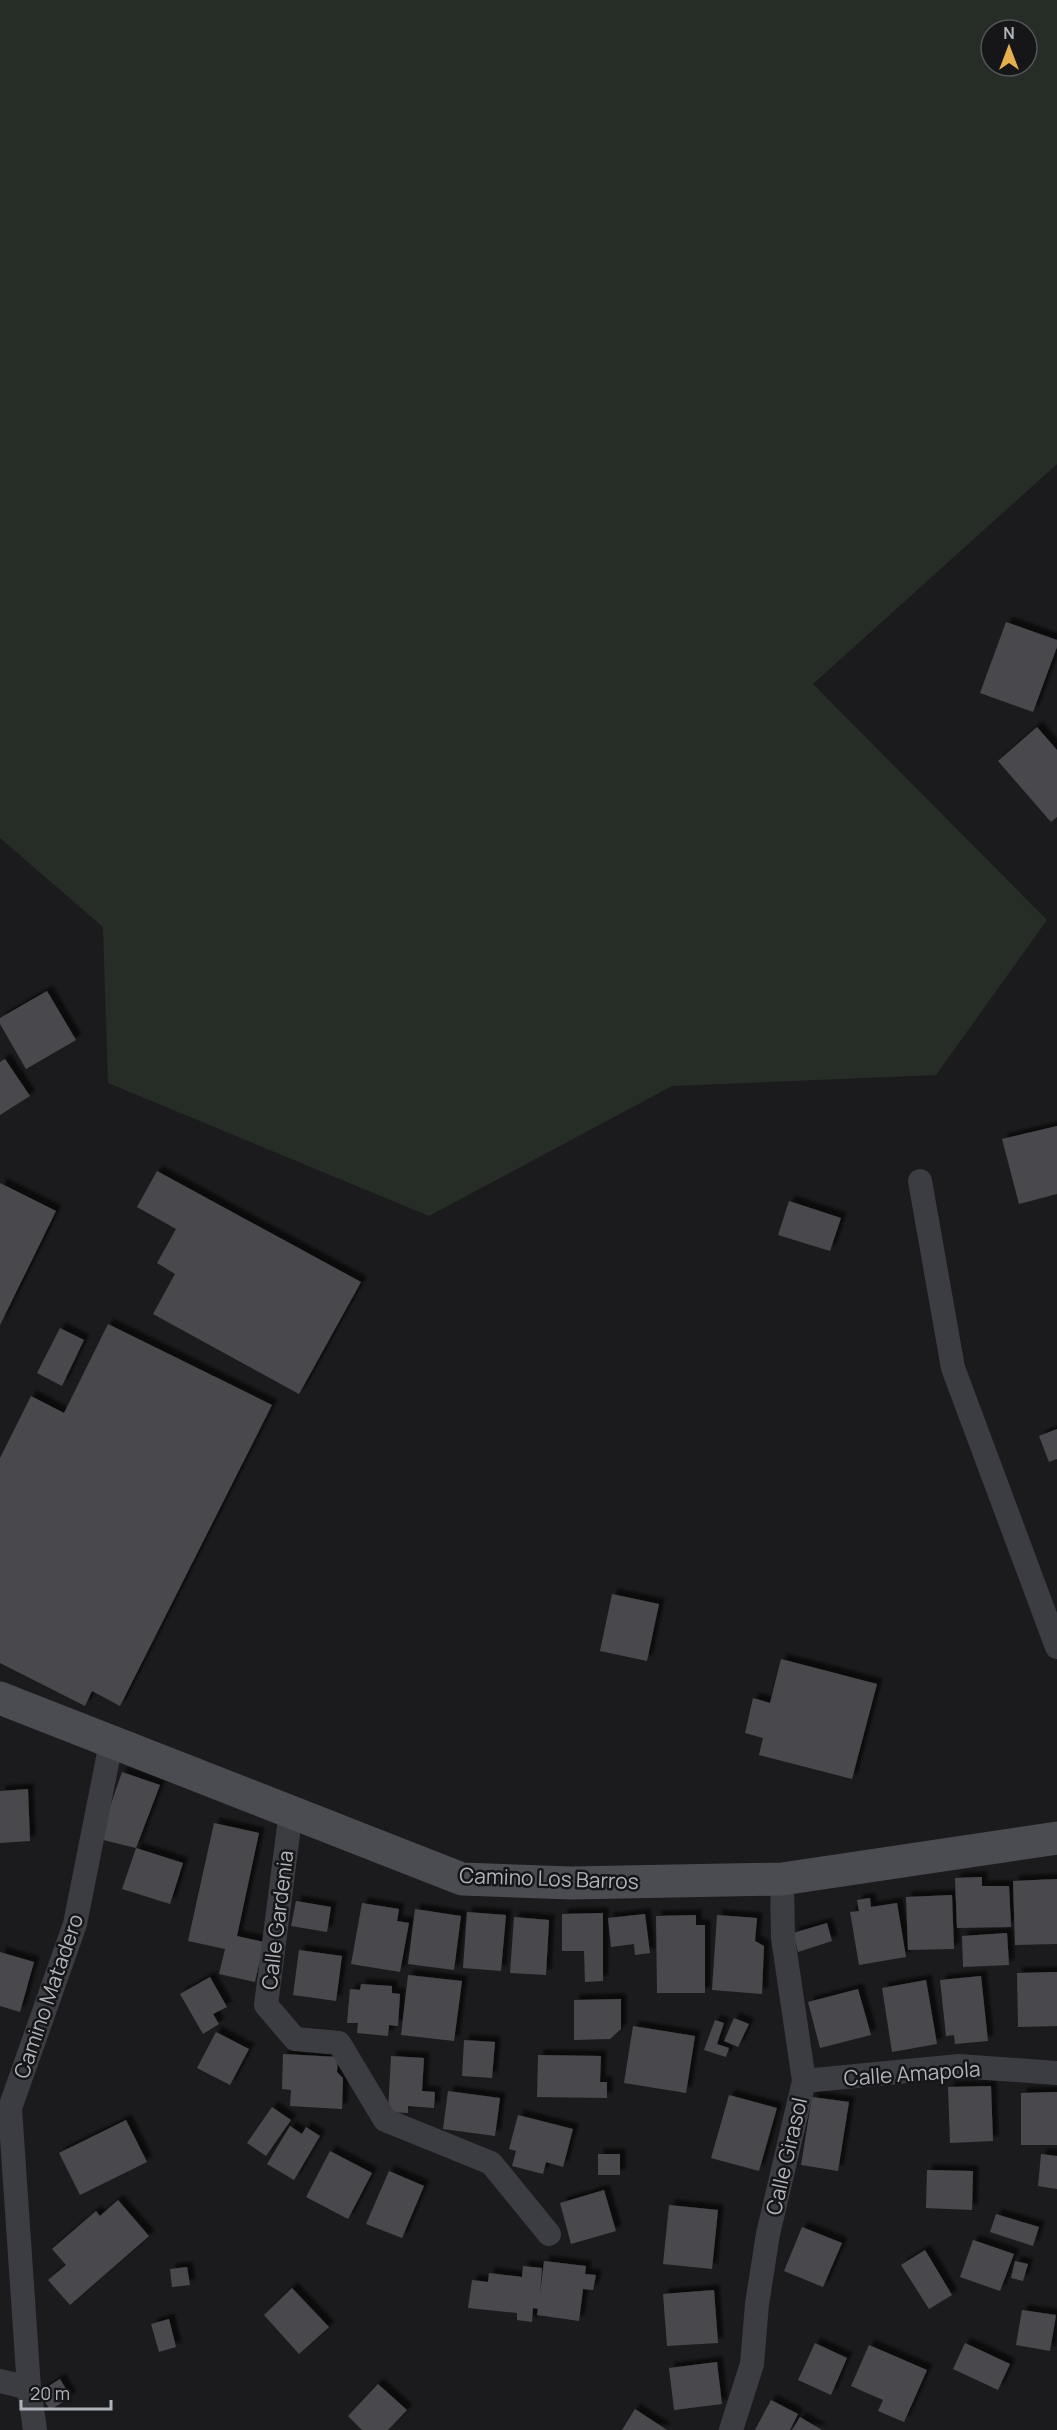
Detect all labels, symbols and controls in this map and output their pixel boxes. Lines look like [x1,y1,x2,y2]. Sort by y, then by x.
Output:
north arrow [979,18,1039,78]
text: N [1003,22,1015,44]
street label: Calle Gardenia [255,1849,299,1991]
street label: Camino Los Barros [459,1861,639,1895]
street label: Camino Matadero [7,1910,89,2082]
street label: Calle Amapola [843,2054,981,2092]
street label: Calle Girasol [759,2094,813,2218]
scale bar [21,2373,111,2411]
text: 20 m [30,2381,70,2405]

